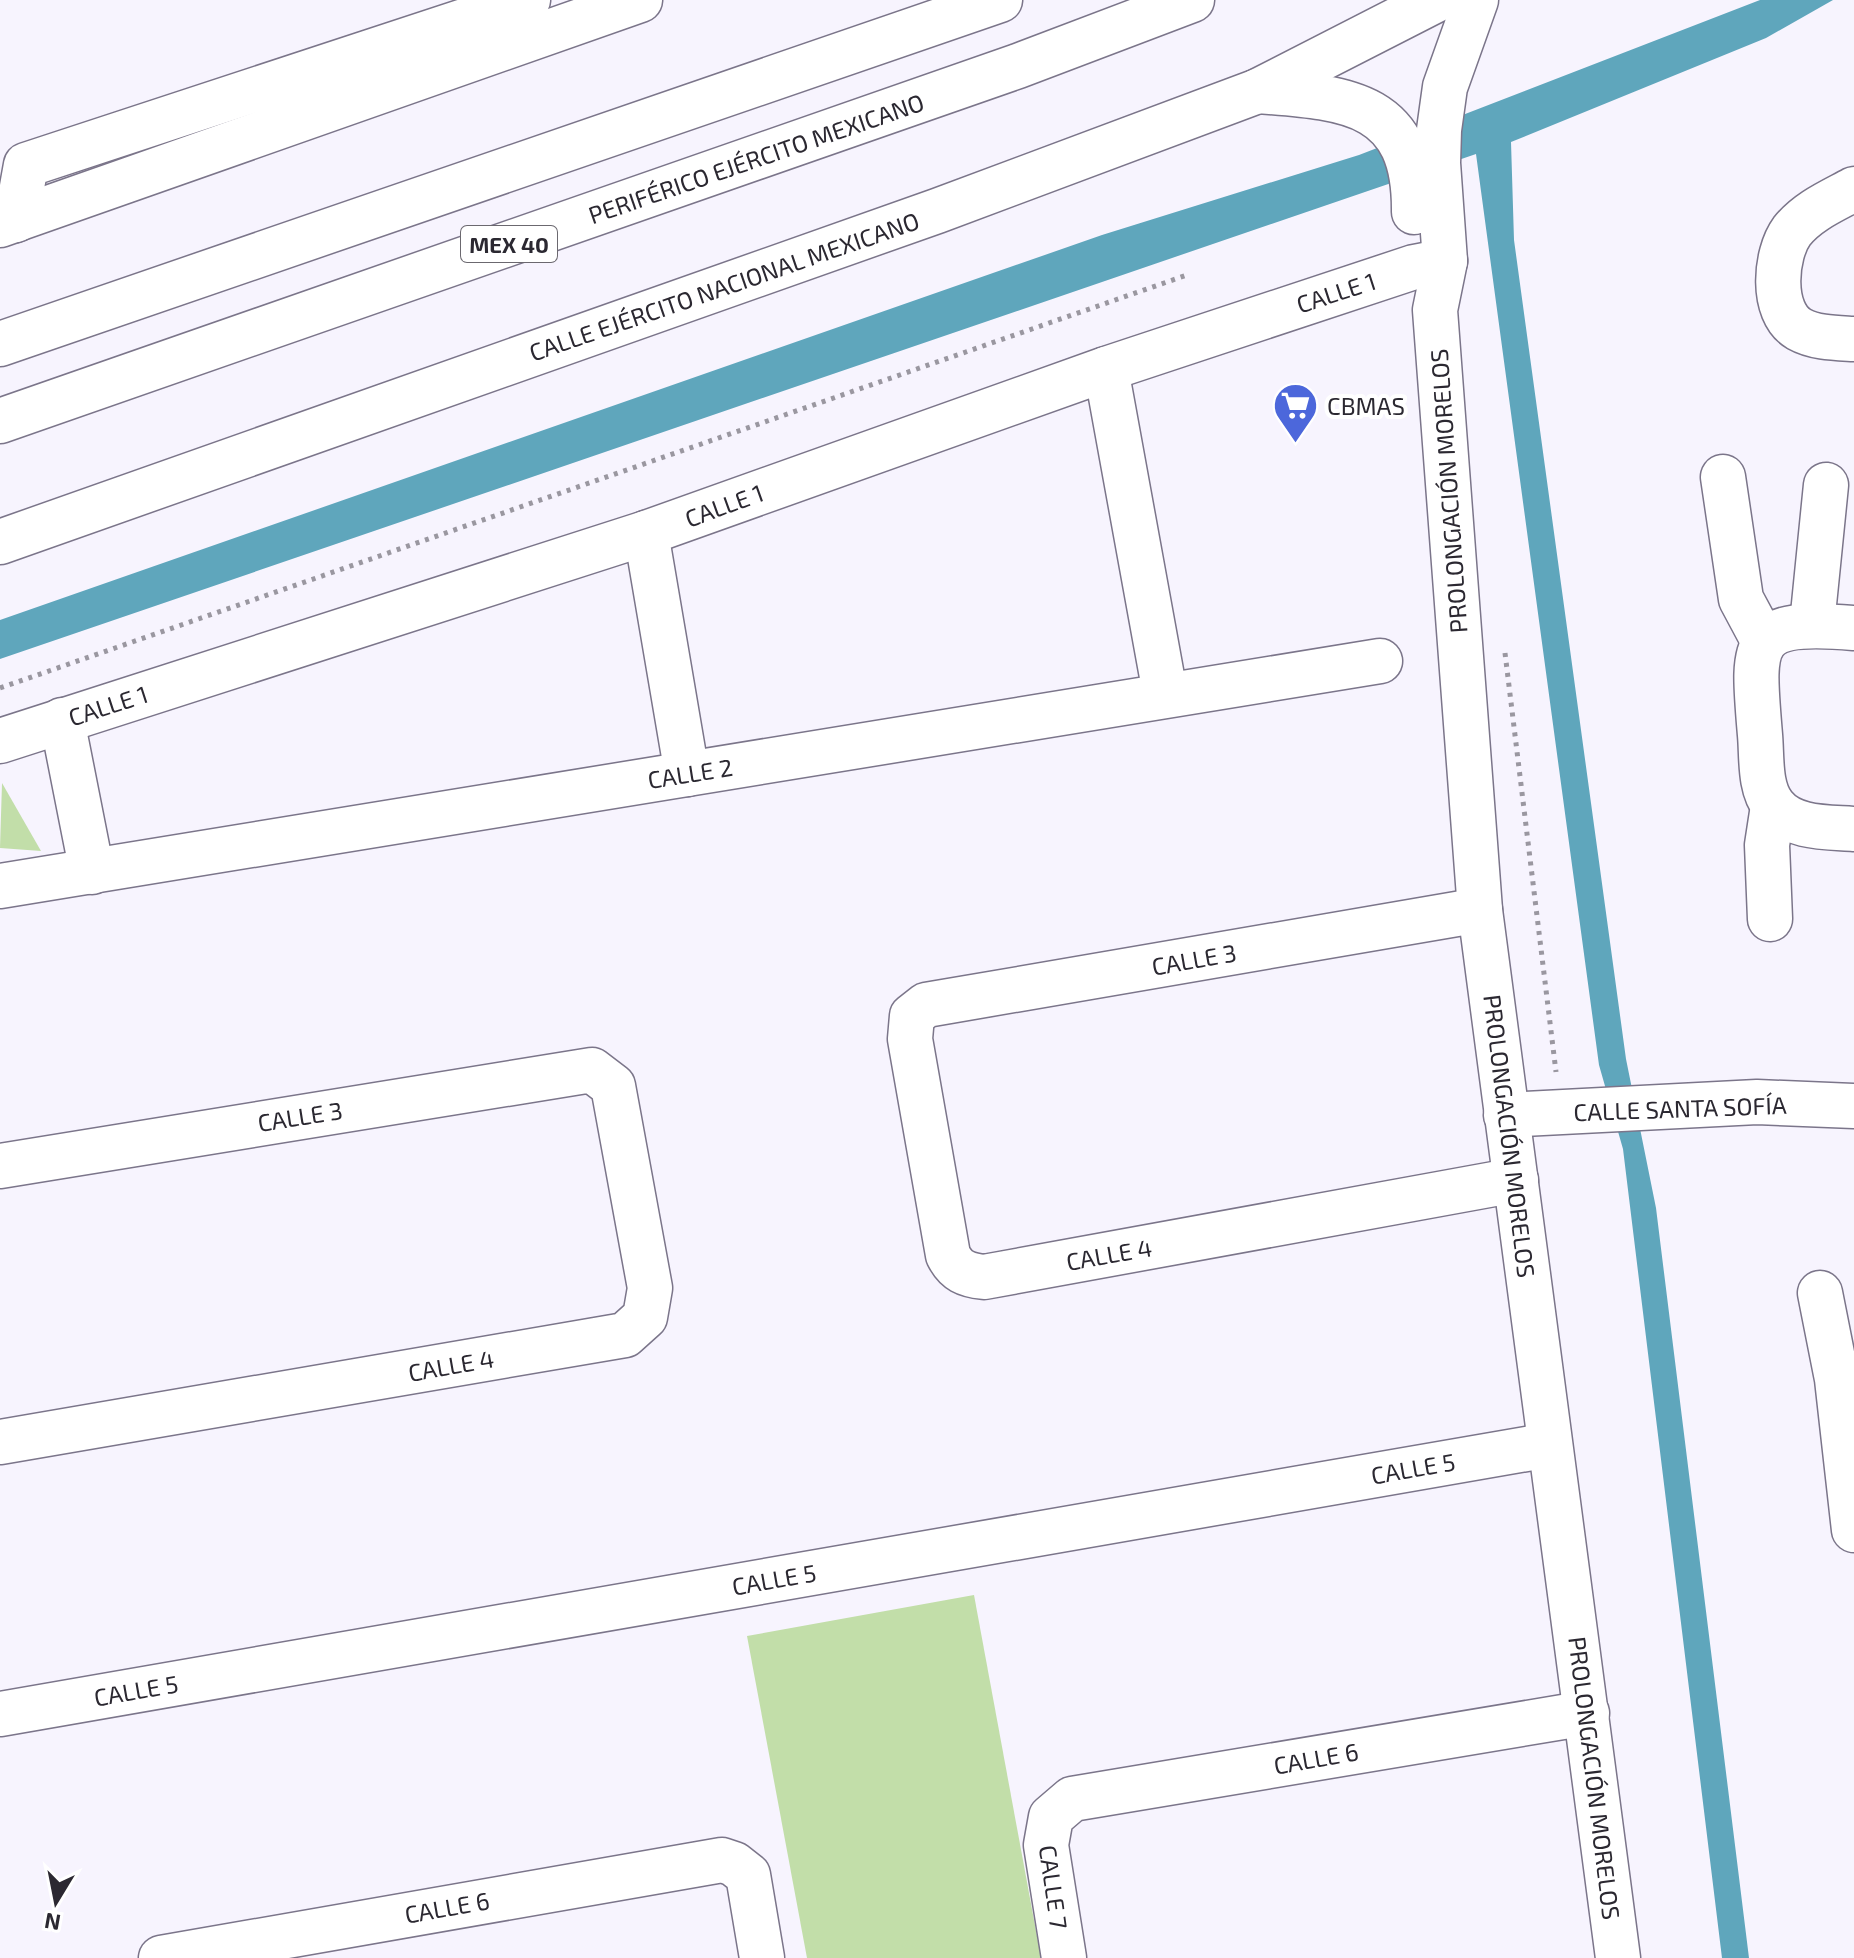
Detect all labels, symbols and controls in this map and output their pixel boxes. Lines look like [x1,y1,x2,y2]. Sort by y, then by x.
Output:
street label: PERIFÉRICO EJÉRCITO MEXICANO [584,87,928,229]
street label: CALLE EJÉRCITO NACIONAL MEXICANO [525,205,923,367]
road number: MEX 40 [461,226,557,262]
street label: CALLE 1 [1293,266,1379,318]
street label: PROLONGACIÓN MORELOS [1424,348,1472,634]
supermarket icon: CBMAS [1272,381,1320,444]
place label: CBMAS [1327,391,1405,420]
street label: CALLE 1 [681,477,767,533]
street label: CALLE 1 [65,679,151,731]
street label: CALLE 2 [645,752,735,794]
street label: CALLE 3 [1149,937,1239,981]
street label: PROLONGACIÓN MORELOS [1478,993,1542,1279]
street label: CALLE SANTA SOFÍA [1573,1090,1787,1126]
street label: CALLE 3 [256,1095,344,1137]
street label: CALLE 4 [1064,1232,1154,1276]
street label: CALLE 4 [406,1343,496,1387]
street label: CALLE 5 [1369,1446,1457,1490]
street label: CALLE 5 [730,1557,818,1601]
street label: PROLONGACIÓN MORELOS [1563,1635,1627,1921]
street label: CALLE 5 [92,1668,180,1712]
street label: CALLE 6 [1271,1736,1361,1780]
street label: CALLE 7 [1034,1843,1074,1931]
north arrow [16,1862,96,1942]
street label: CALLE 6 [402,1885,492,1929]
text: N [42,1908,62,1937]

